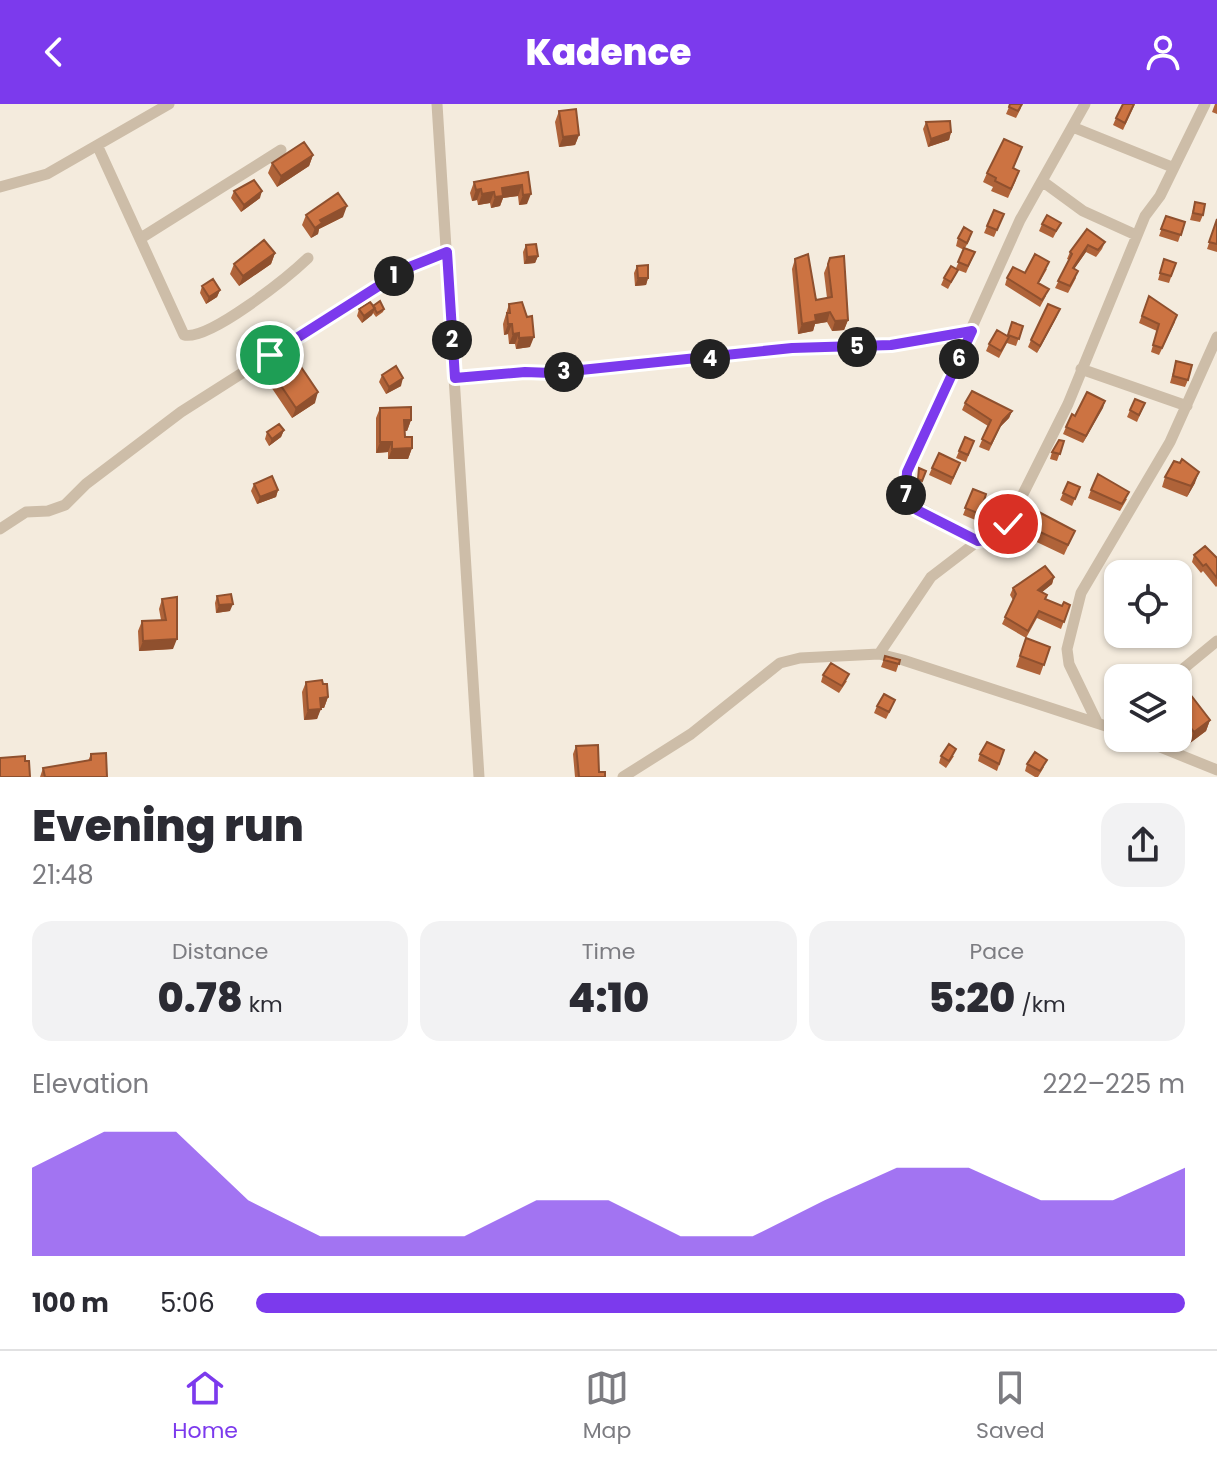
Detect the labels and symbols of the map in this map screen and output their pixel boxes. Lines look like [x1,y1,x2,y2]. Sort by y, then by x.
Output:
pin: 1 [374,256,414,296]
pin: 2 [432,320,472,360]
pin [236,321,304,389]
pin: 5 [837,327,877,367]
pin: 4 [690,339,730,379]
pin: 6 [939,339,979,379]
pin: 3 [544,352,584,392]
pin: 7 [886,475,926,515]
pin [974,490,1042,558]

